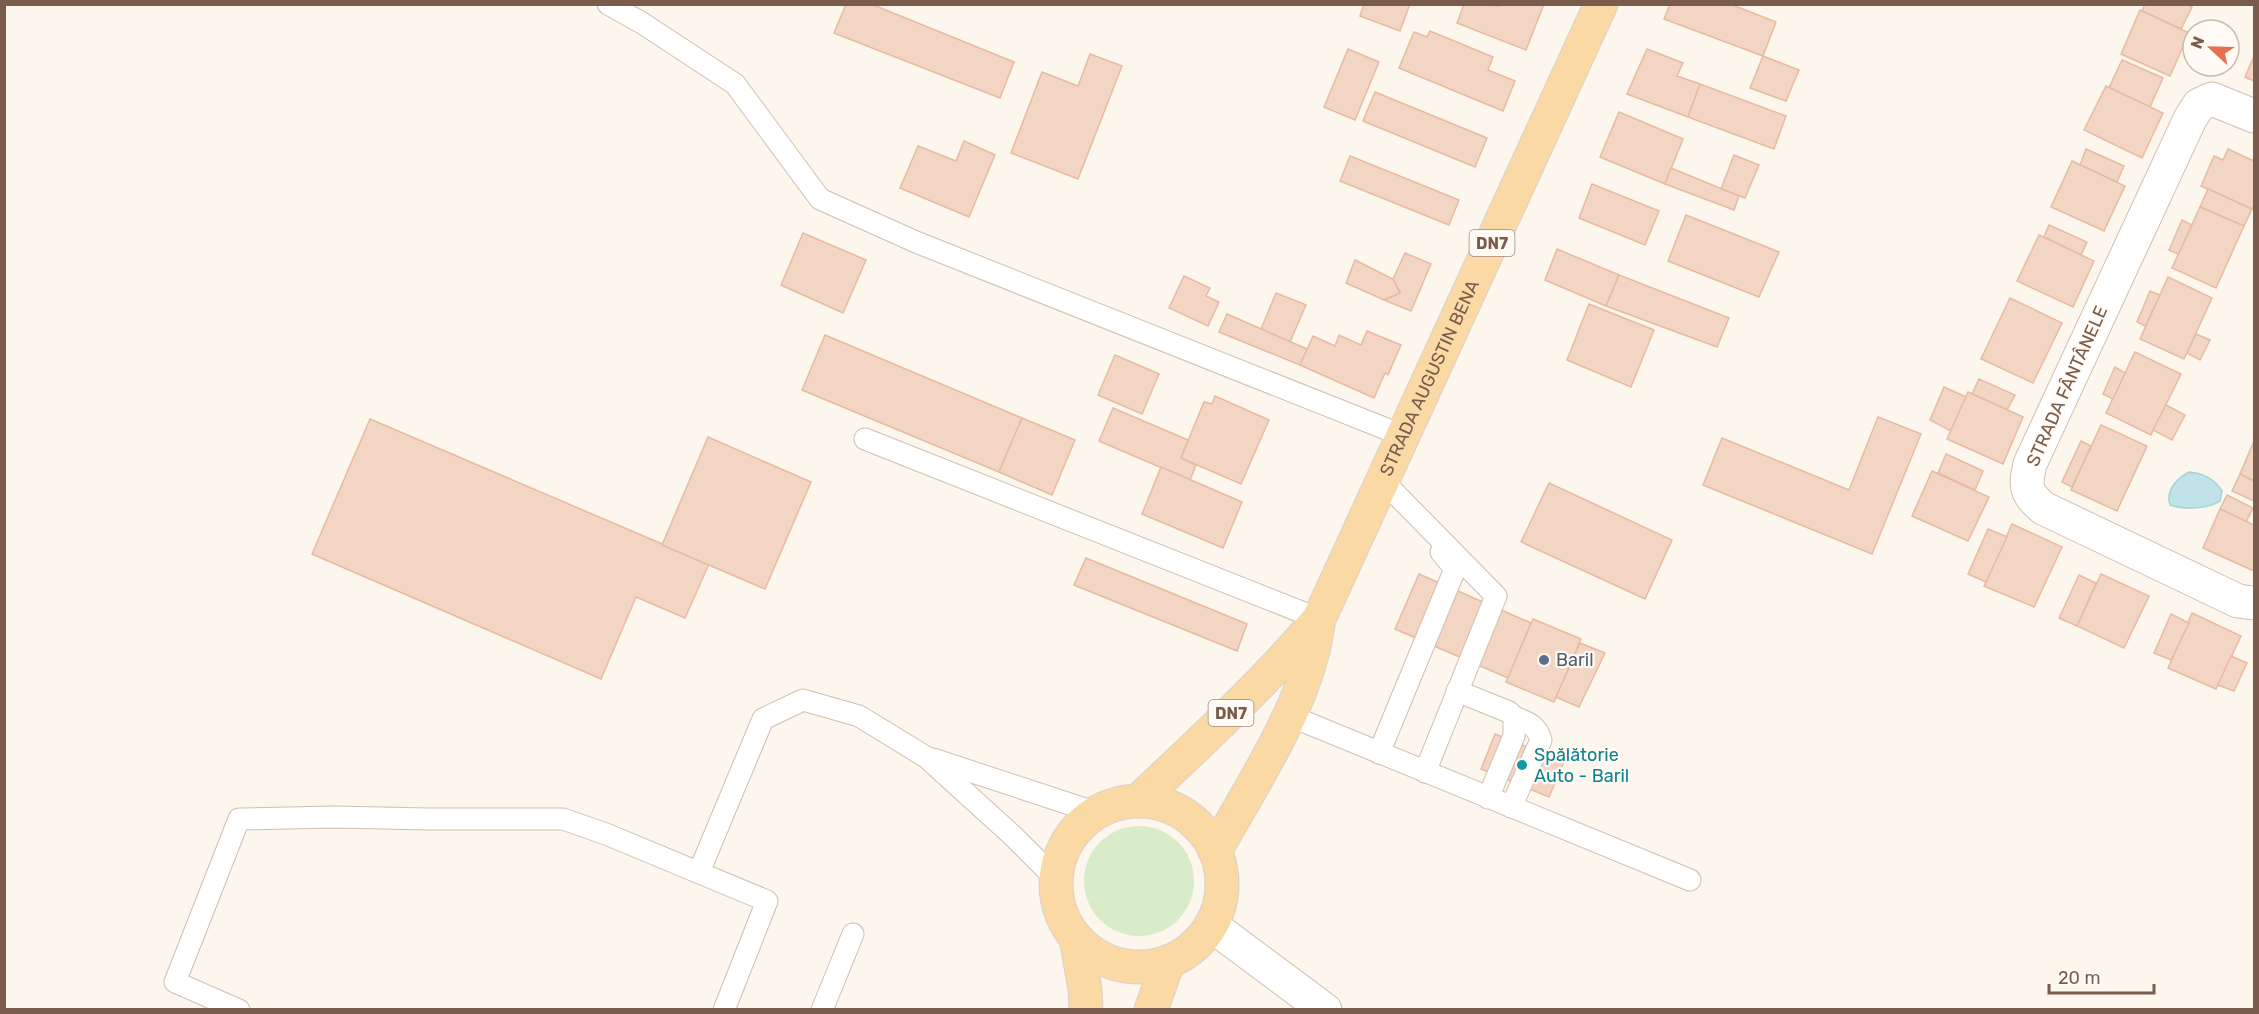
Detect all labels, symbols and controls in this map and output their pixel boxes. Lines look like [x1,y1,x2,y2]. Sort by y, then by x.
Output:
north arrow [2181,18,2241,78]
text: N [2187,34,2209,51]
road number: DN7 [1470,230,1514,256]
street label: STRADA AUGUSTIN BENA [1375,276,1484,479]
street label: STRADA FÂNTÂNELE [2022,302,2112,470]
place label: Baril [1556,649,1594,671]
marker: Baril [1537,653,1551,667]
road number: DN7 [1208,700,1254,726]
place label: Spălătorie Auto - Baril [1534,744,1629,787]
marker: Spălătorie Auto - Baril [1515,758,1529,772]
scale bar [2049,957,2154,995]
text: 20 m [2058,967,2100,989]

